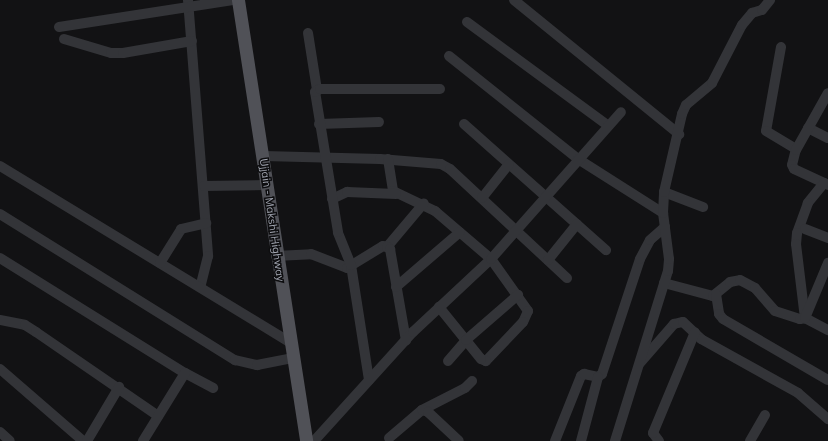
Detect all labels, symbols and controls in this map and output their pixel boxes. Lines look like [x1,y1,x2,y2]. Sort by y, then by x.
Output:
street label: Ujjain - Makshi Highway [257,158,287,282]

